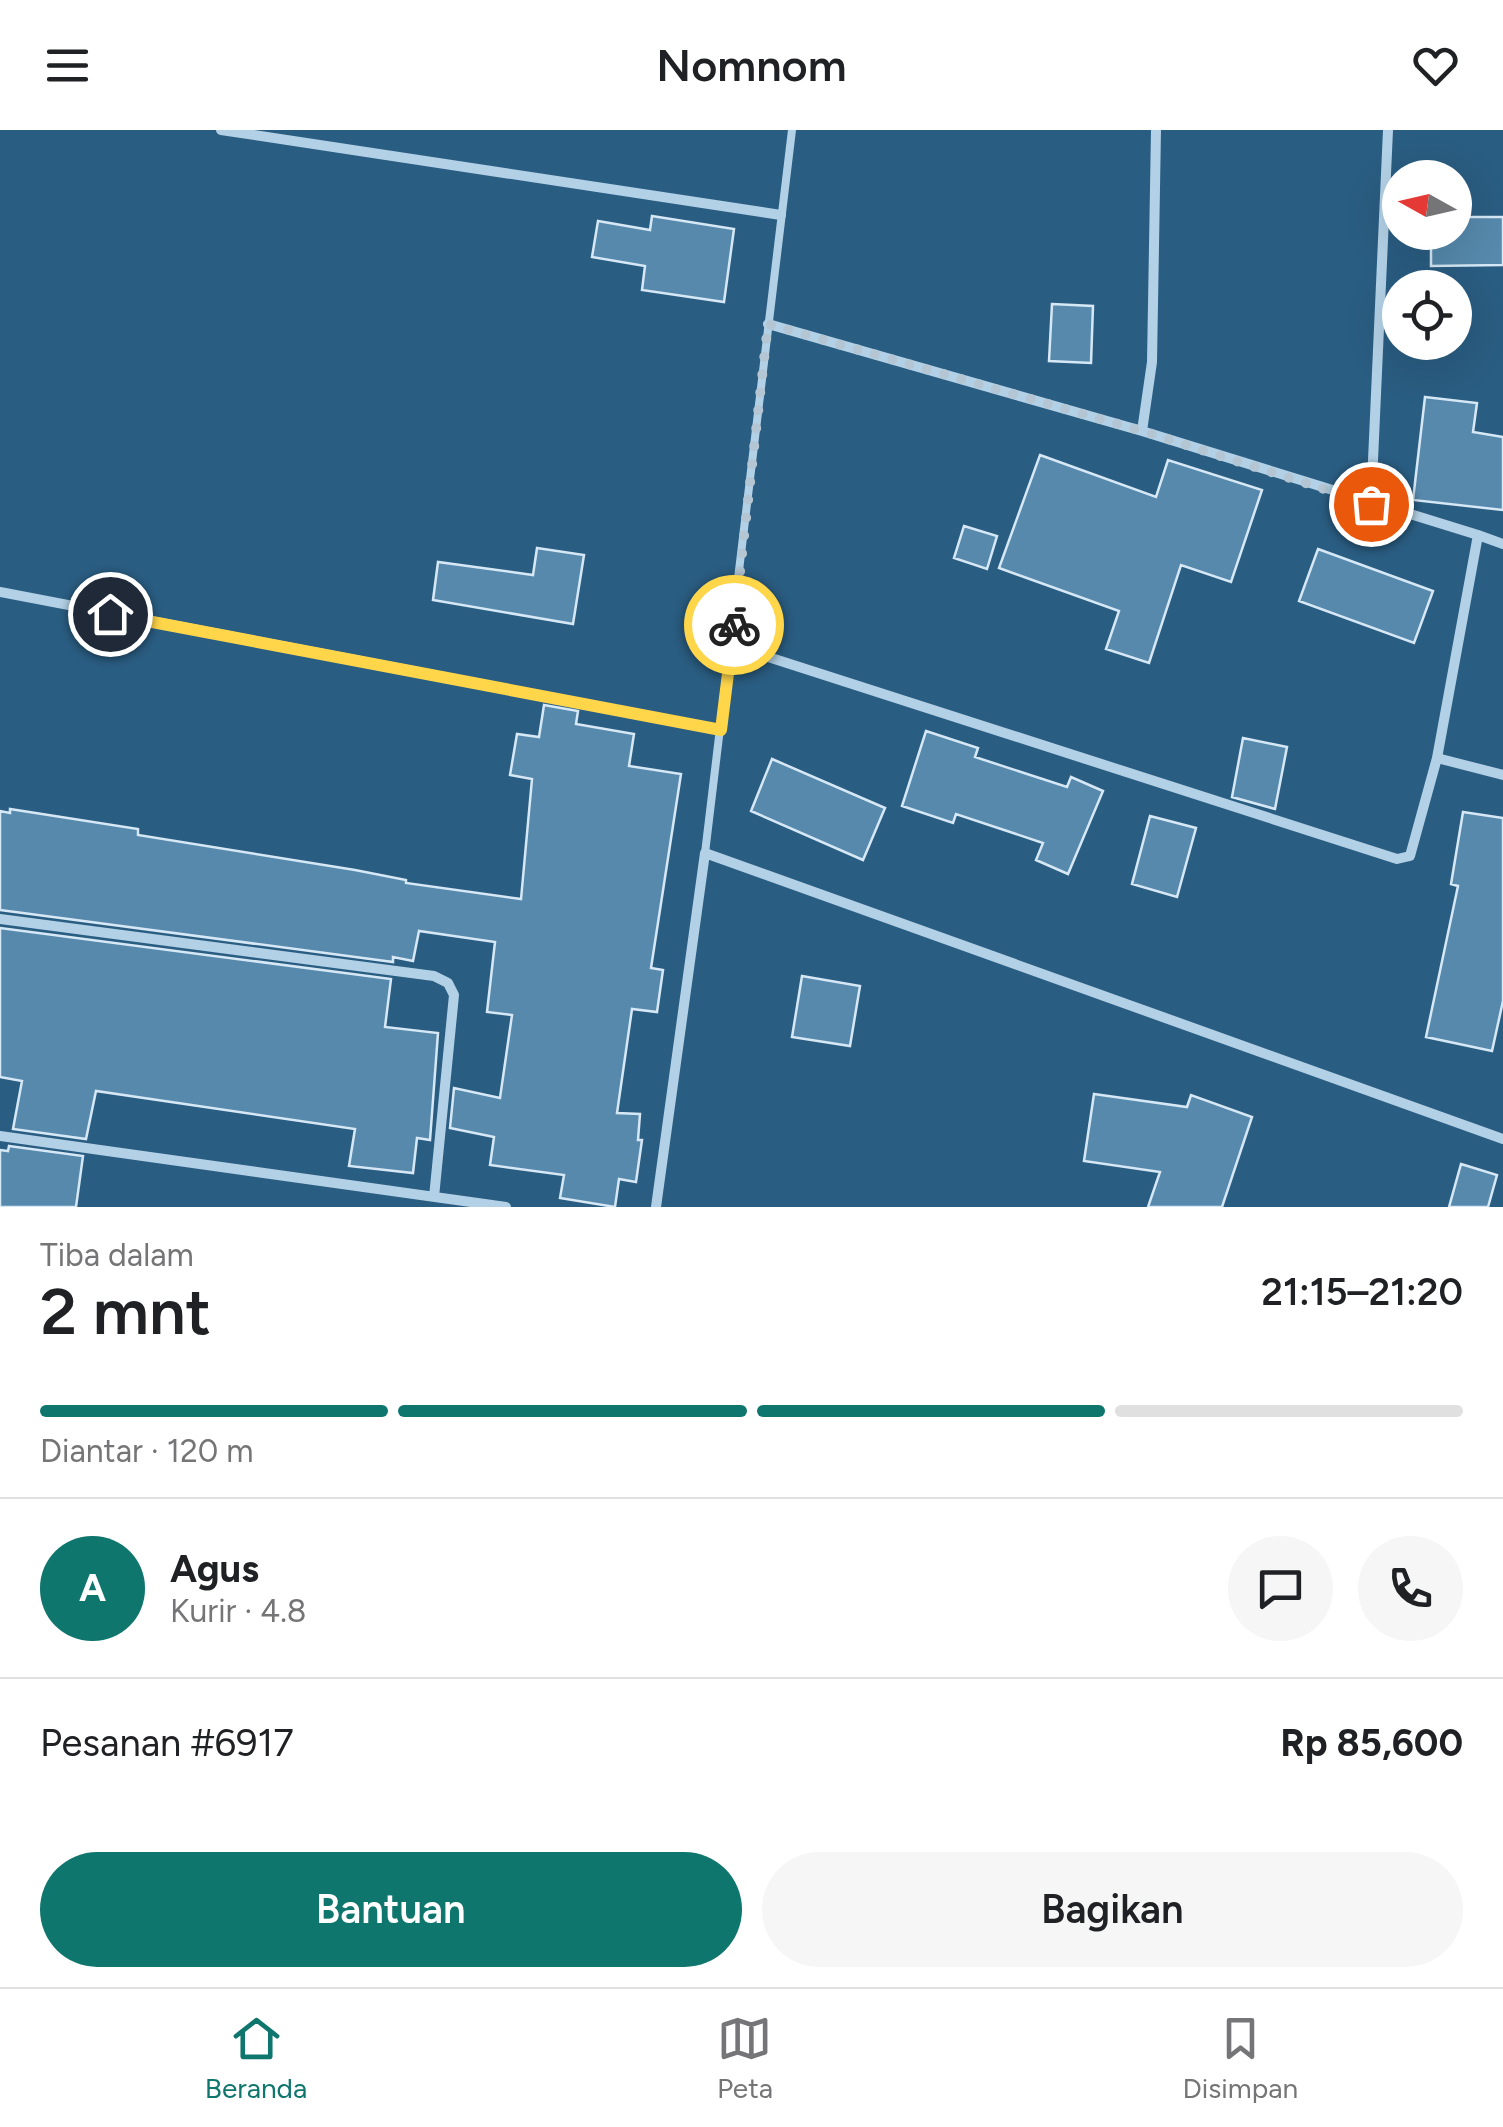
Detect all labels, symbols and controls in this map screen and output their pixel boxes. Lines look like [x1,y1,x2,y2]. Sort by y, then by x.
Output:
icon: menu [40,38,95,93]
text: Nomnom [656,38,847,92]
icon: heart [1408,38,1463,93]
north arrow [1382,160,1472,250]
map controls [1382,160,1472,360]
button: locate [1382,270,1472,360]
pin [1329,462,1414,547]
icon: bag [1344,477,1399,532]
pin [68,572,153,657]
courier [684,575,784,675]
icon: home [83,587,138,642]
icon: bike [707,598,762,653]
text: Tiba dalam [40,1236,194,1274]
text: 21:15–21:20 [1261,1269,1463,1315]
text: 2 mnt [40,1272,211,1350]
text: Diantar · 120 m [40,1432,253,1470]
button: chat [1228,1536,1333,1641]
button: phone [1358,1536,1463,1641]
text: Agus [170,1546,259,1592]
text: A [79,1565,106,1611]
text: Kurir · 4.8 [170,1592,306,1630]
text: Pesanan #6917 [40,1720,294,1766]
text: Rp 85,600 [1280,1720,1463,1766]
button: Bantuan [40,1852,742,1967]
button: Bagikan [762,1852,1463,1967]
tab: Beranda [205,2011,307,2105]
tab: Peta [717,2011,773,2105]
tab: Disimpan [1183,2011,1298,2105]

